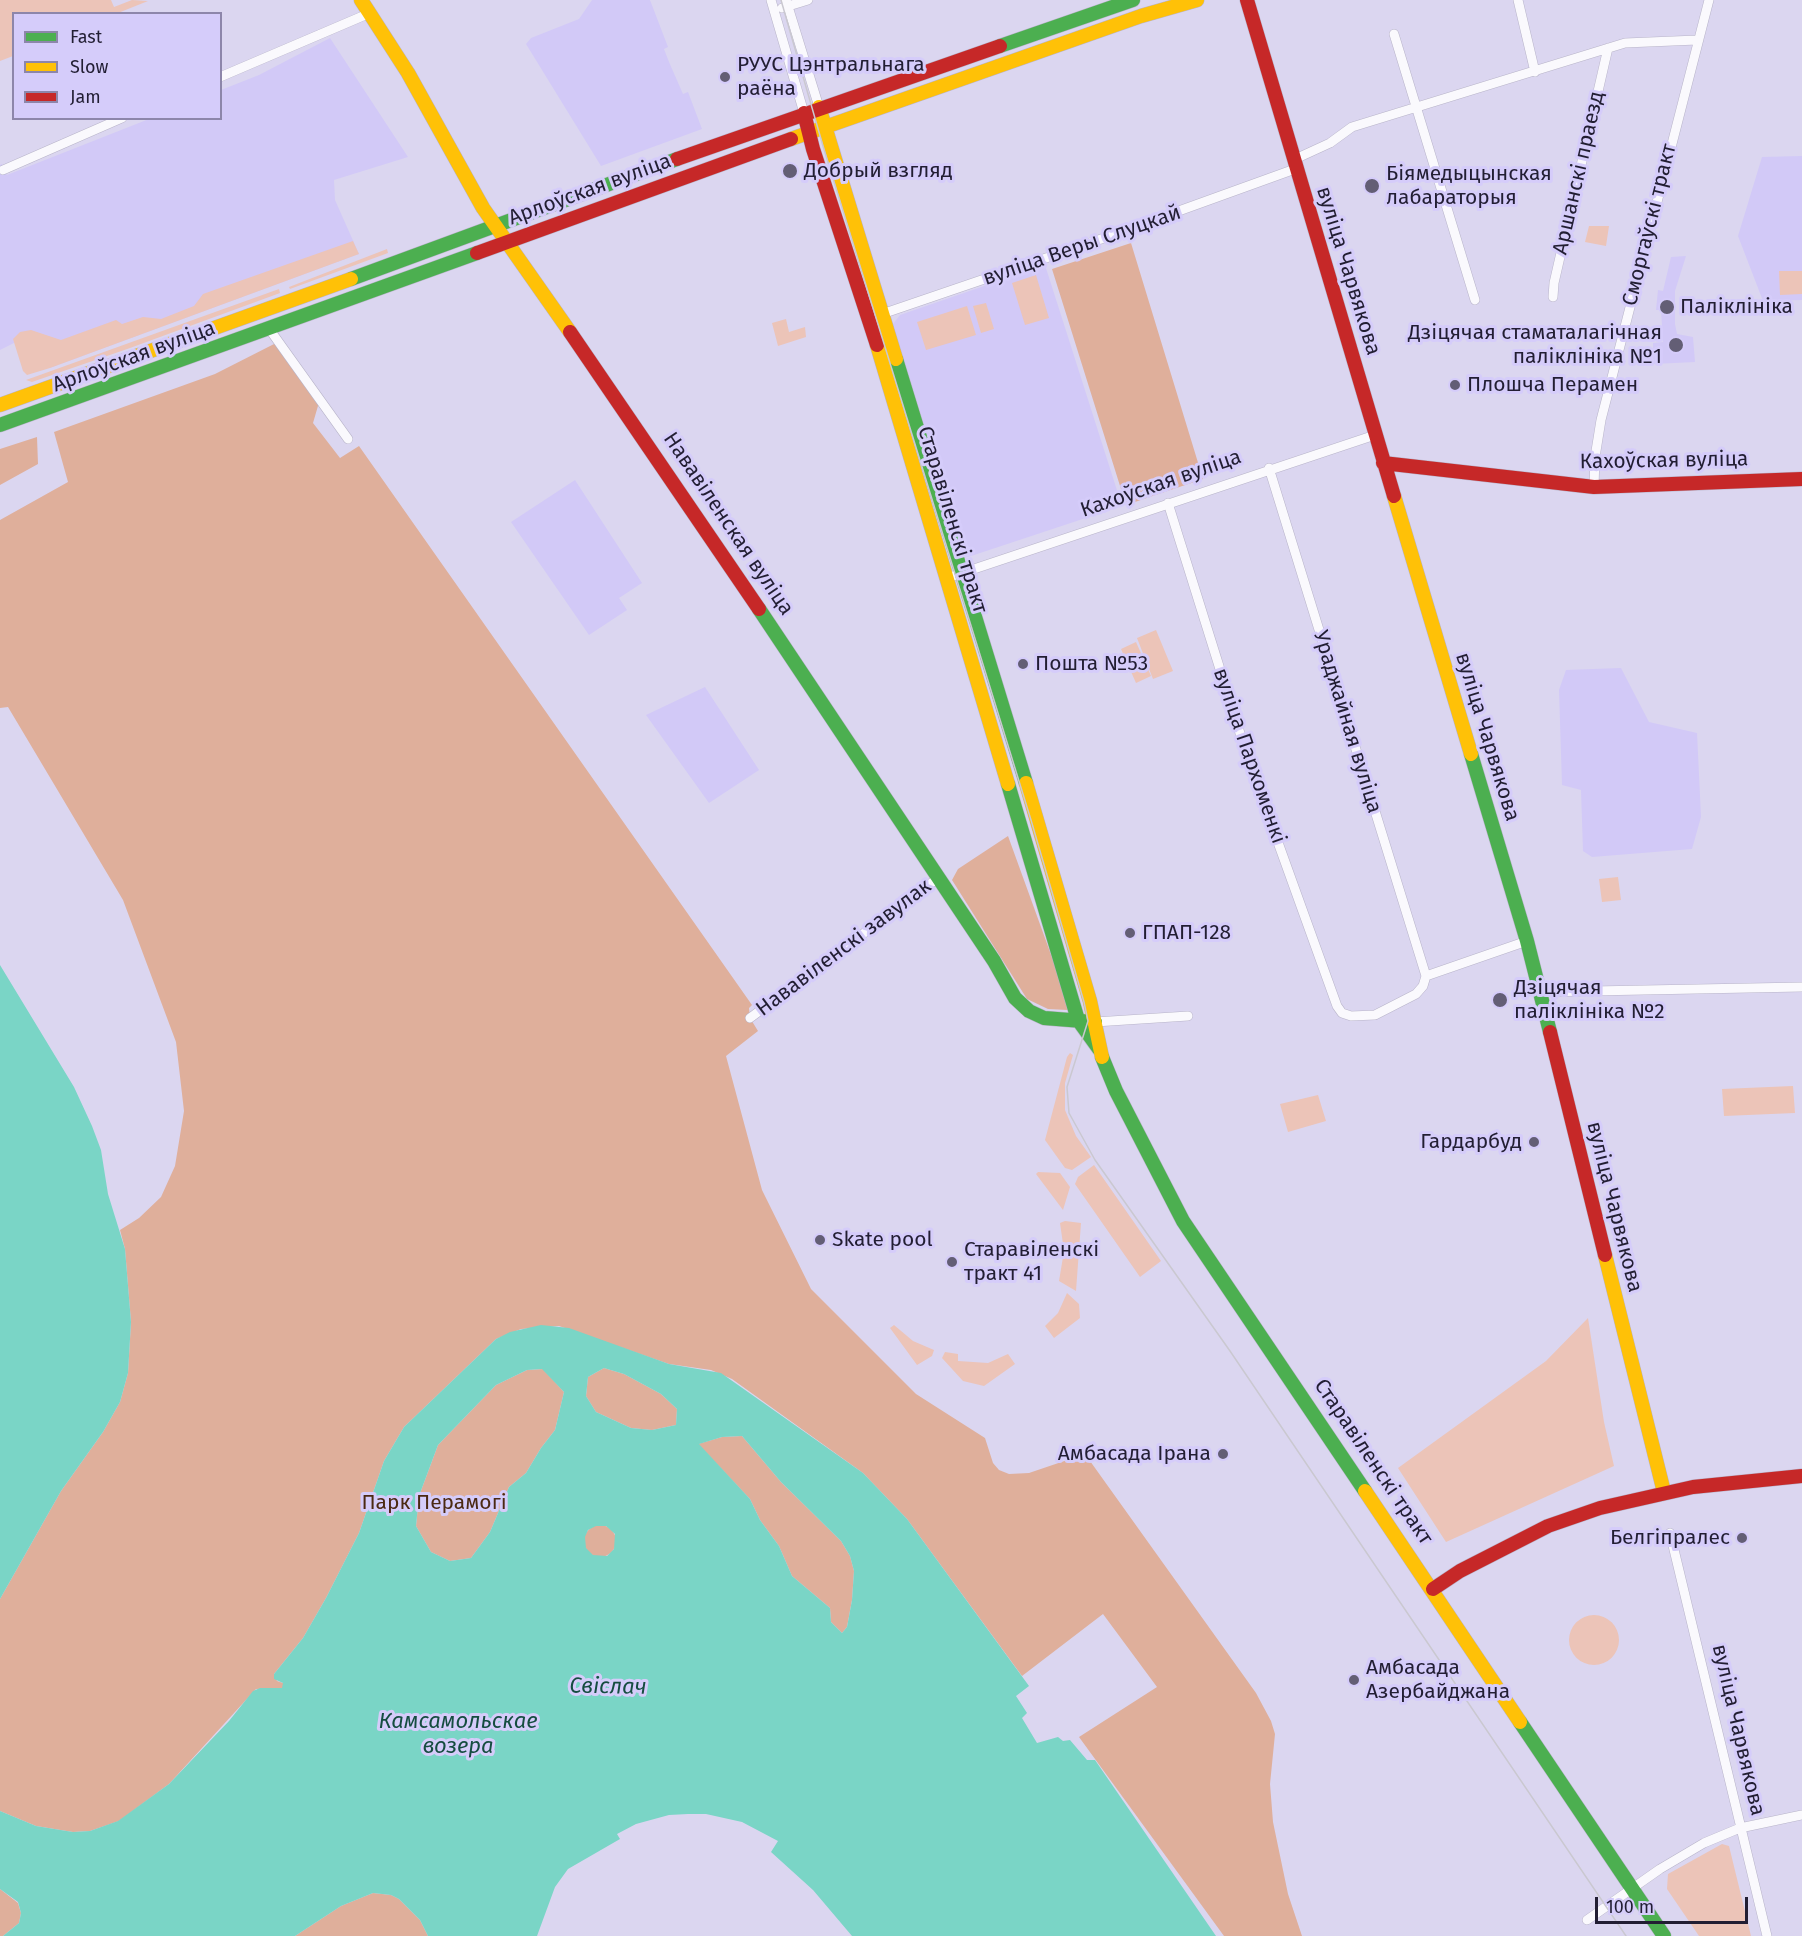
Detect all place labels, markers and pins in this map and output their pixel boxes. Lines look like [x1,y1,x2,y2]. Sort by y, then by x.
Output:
place label: РУУС Цэнтральнага раёна [737,52,925,102]
marker: РУУС Цэнтральнага раёна [718,70,732,84]
place label: Добрый взгляд [804,158,953,184]
place label: Біямедыцынская лабараторыя [1386,161,1552,211]
marker: Добрый взгляд [781,162,799,180]
marker: Біямедыцынская лабараторыя [1363,177,1381,195]
place label: Паліклініка [1680,294,1793,320]
marker: Паліклініка [1658,298,1676,316]
place label: Дзіцячая стаматалагічная паліклініка №1 [1408,320,1662,370]
marker: Дзіцячая стаматалагічная паліклініка №1 [1667,336,1685,354]
place label: Плошча Перамен [1467,372,1638,398]
marker: Плошча Перамен [1448,378,1462,392]
place label: Пошта №53 [1035,651,1148,677]
marker: Пошта №53 [1016,657,1030,671]
place label: ГПАП-128 [1142,920,1231,946]
marker: ГПАП-128 [1123,926,1137,940]
place label: Дзіцячая паліклініка №2 [1514,975,1665,1025]
marker: Дзіцячая паліклініка №2 [1491,991,1509,1009]
place label: Гардарбуд [1420,1129,1522,1155]
marker: Гардарбуд [1527,1135,1541,1149]
place label: Skate pool [832,1227,933,1253]
marker: Skate pool [813,1233,827,1247]
place label: Старавіленскі тракт 41 [964,1237,1099,1287]
marker: Старавіленскі тракт 41 [945,1255,959,1269]
place label: Амбасада Ірана [1058,1441,1211,1467]
marker: Амбасада Ірана [1216,1447,1230,1461]
place label: Белгіпралес [1610,1525,1730,1551]
marker: Белгіпралес [1735,1531,1749,1545]
place label: Амбасада Азербайджана [1366,1655,1510,1705]
marker: Амбасада Азербайджана [1347,1673,1361,1687]

